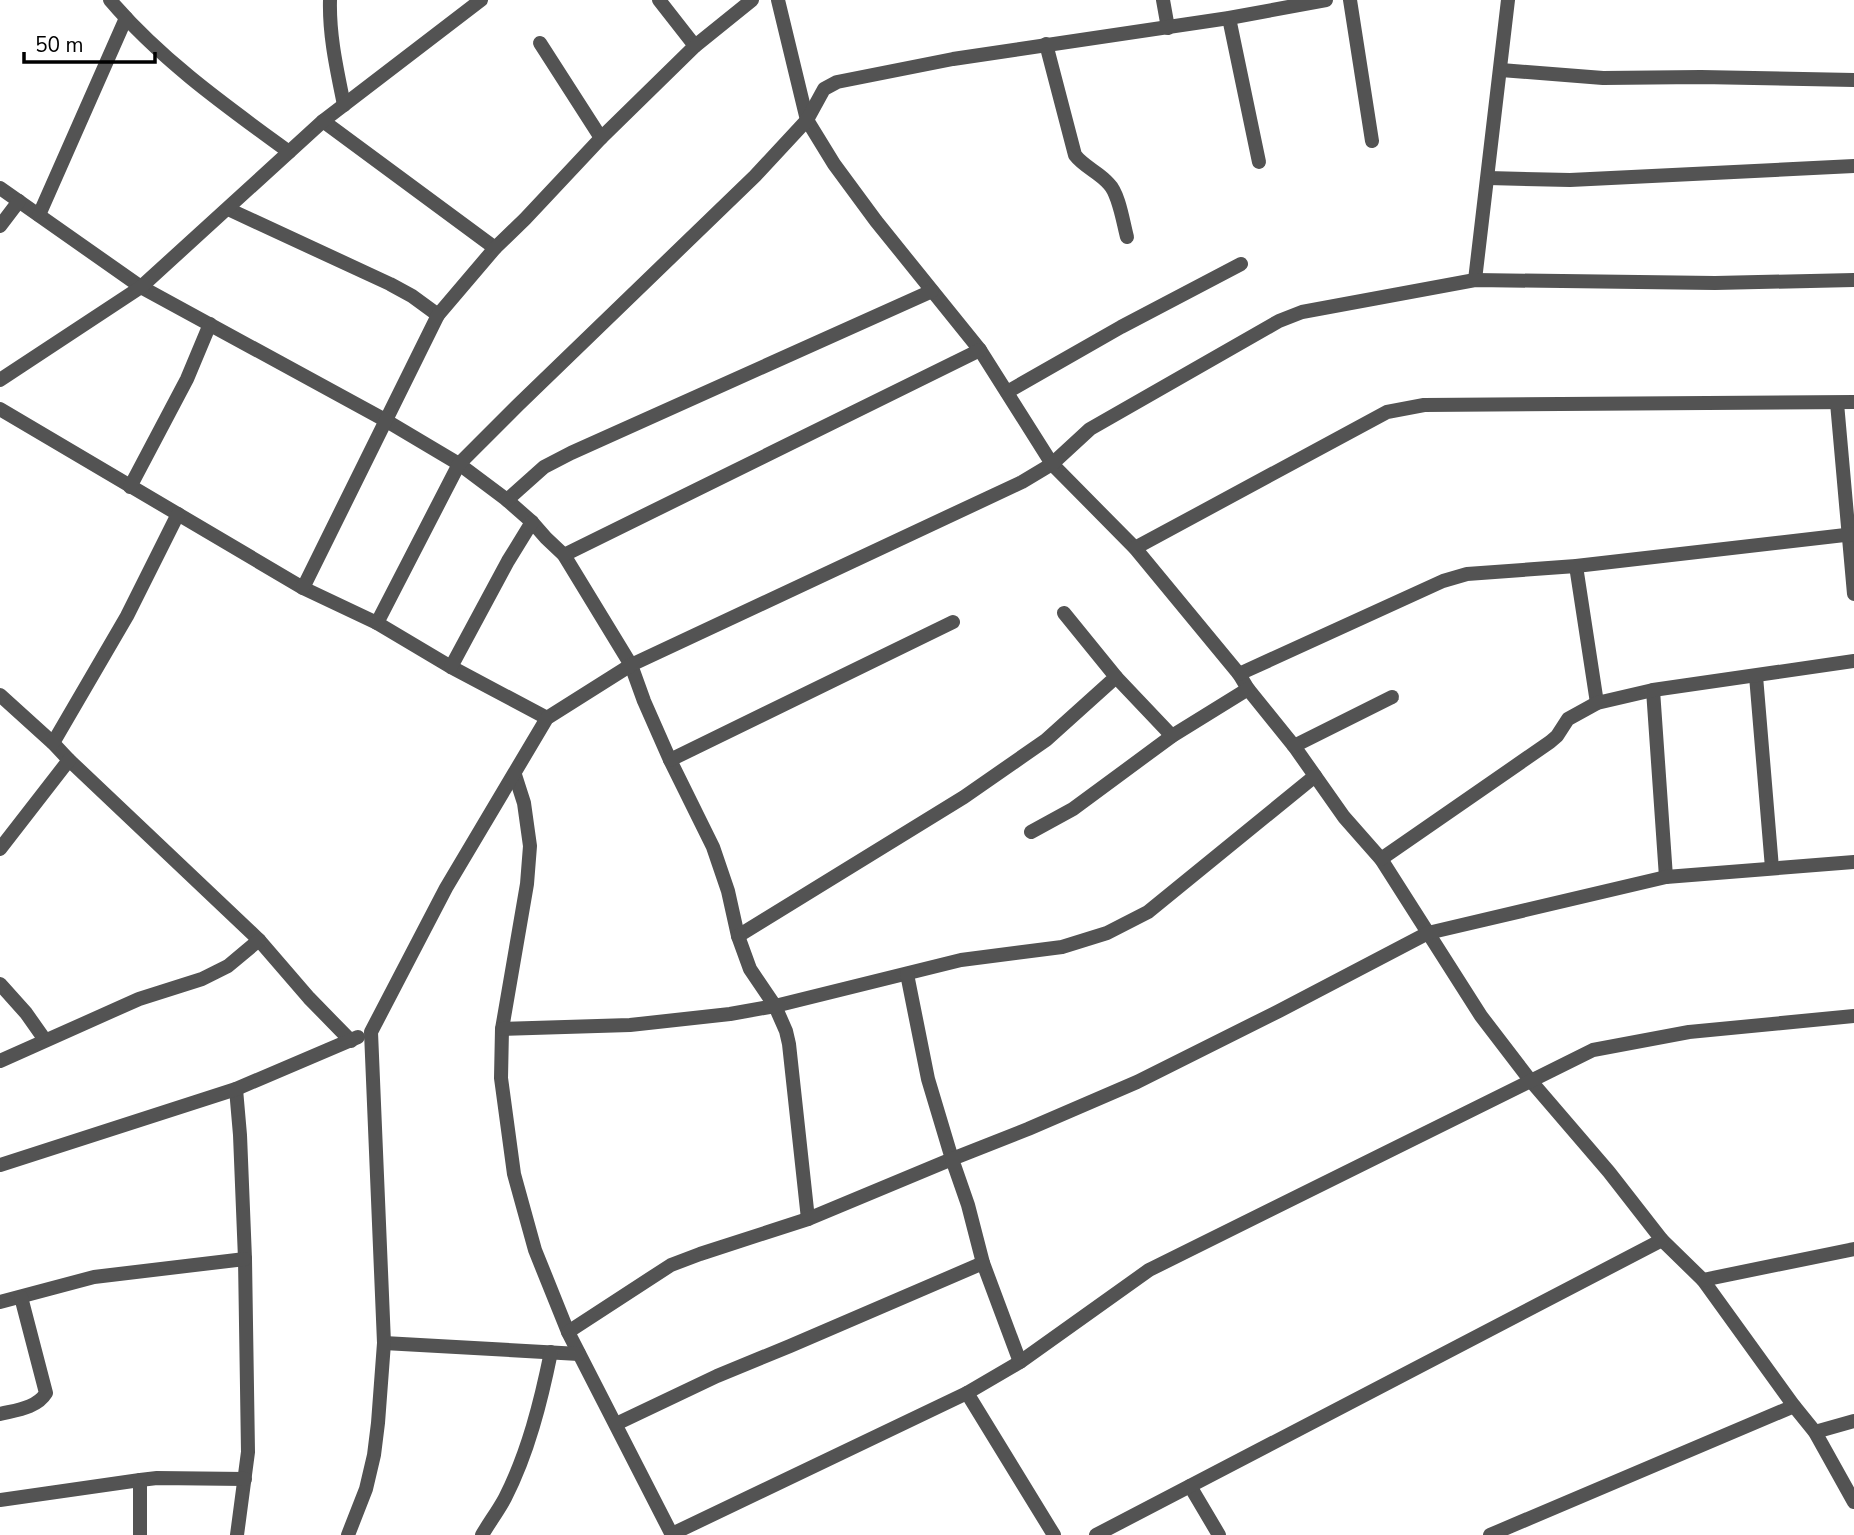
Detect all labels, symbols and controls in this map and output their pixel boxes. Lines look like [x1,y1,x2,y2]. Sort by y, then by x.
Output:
scale bar [24,21,156,65]
text: 50 m [35,31,84,59]

